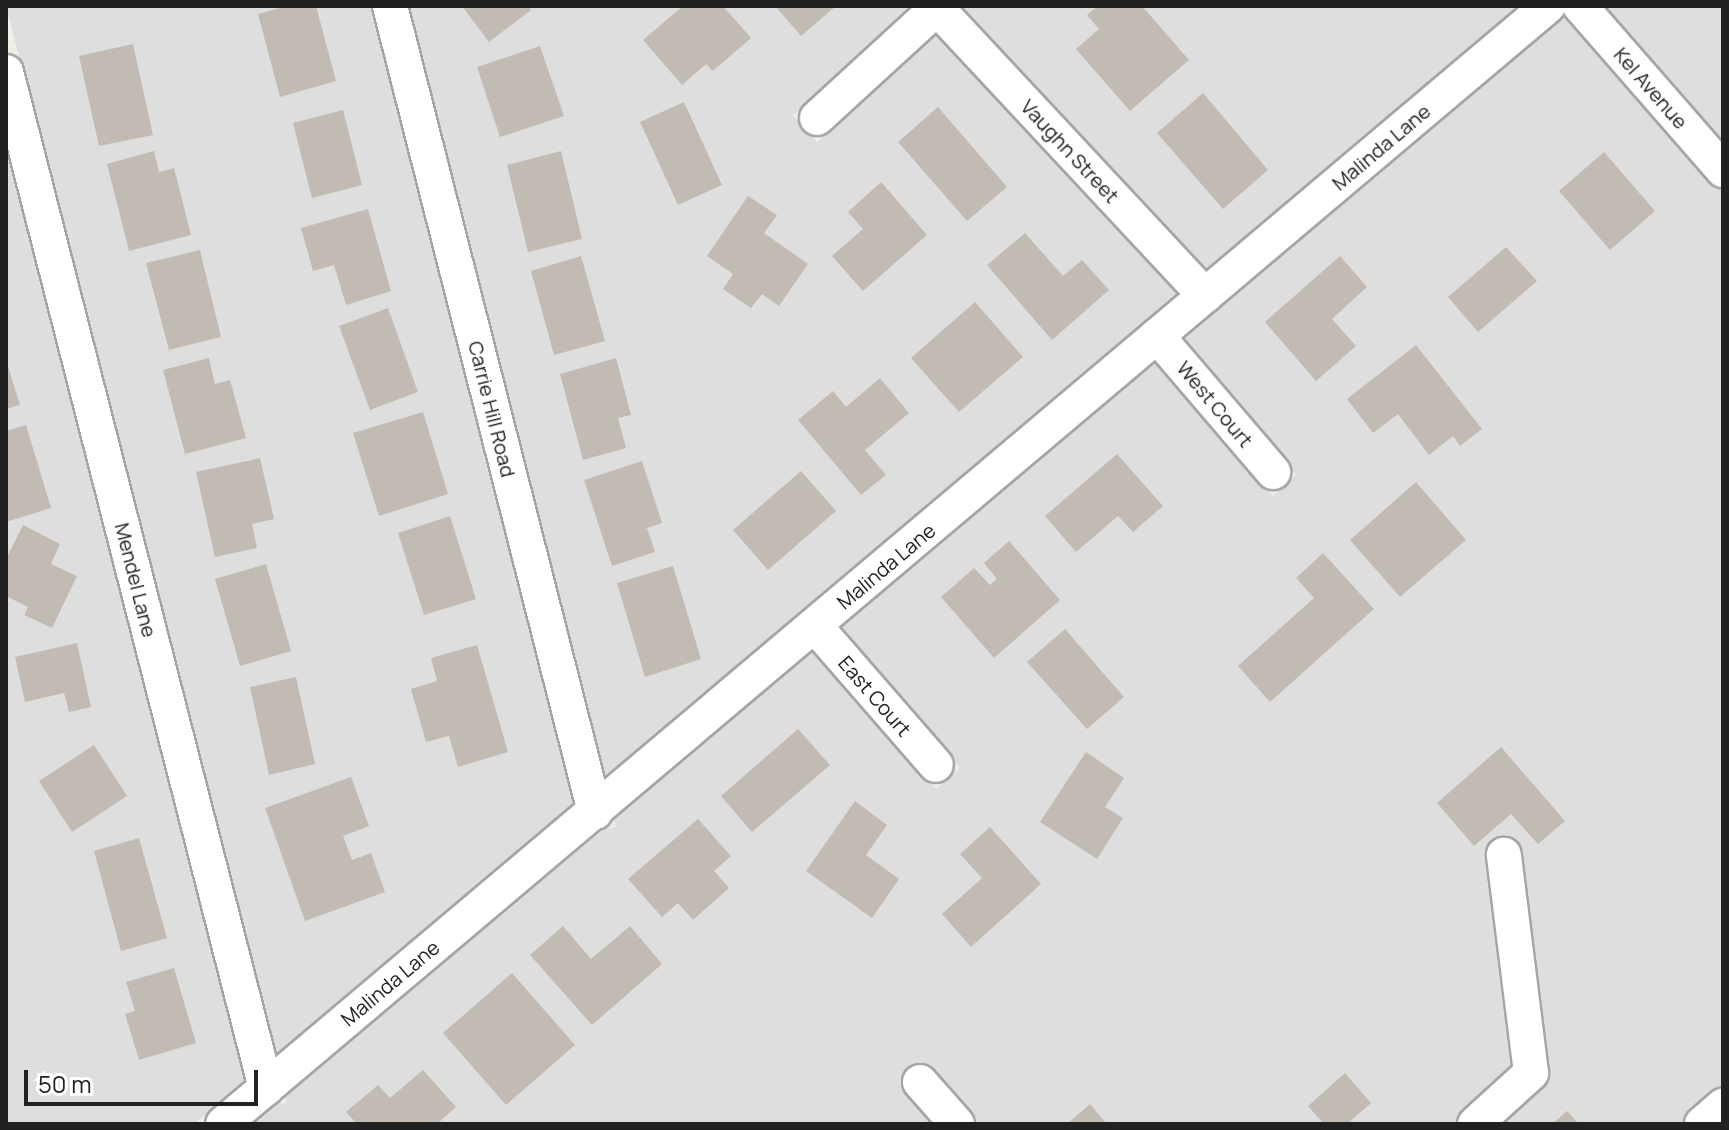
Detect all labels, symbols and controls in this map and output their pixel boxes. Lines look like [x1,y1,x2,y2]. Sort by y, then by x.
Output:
street label: Kel Avenue [1609,42,1693,134]
street label: Vaughn Street [1016,94,1124,208]
street label: Malinda Lane [1327,99,1435,195]
street label: Carrie Hill Road [464,339,520,479]
street label: West Court [1172,356,1258,452]
street label: Malinda Lane [832,518,940,614]
street label: Mendel Lane [110,520,162,640]
street label: East Court [834,651,916,741]
street label: Malinda Lane [336,935,444,1031]
scale bar [28,1054,262,1104]
text: 50 m [38,1067,92,1100]

